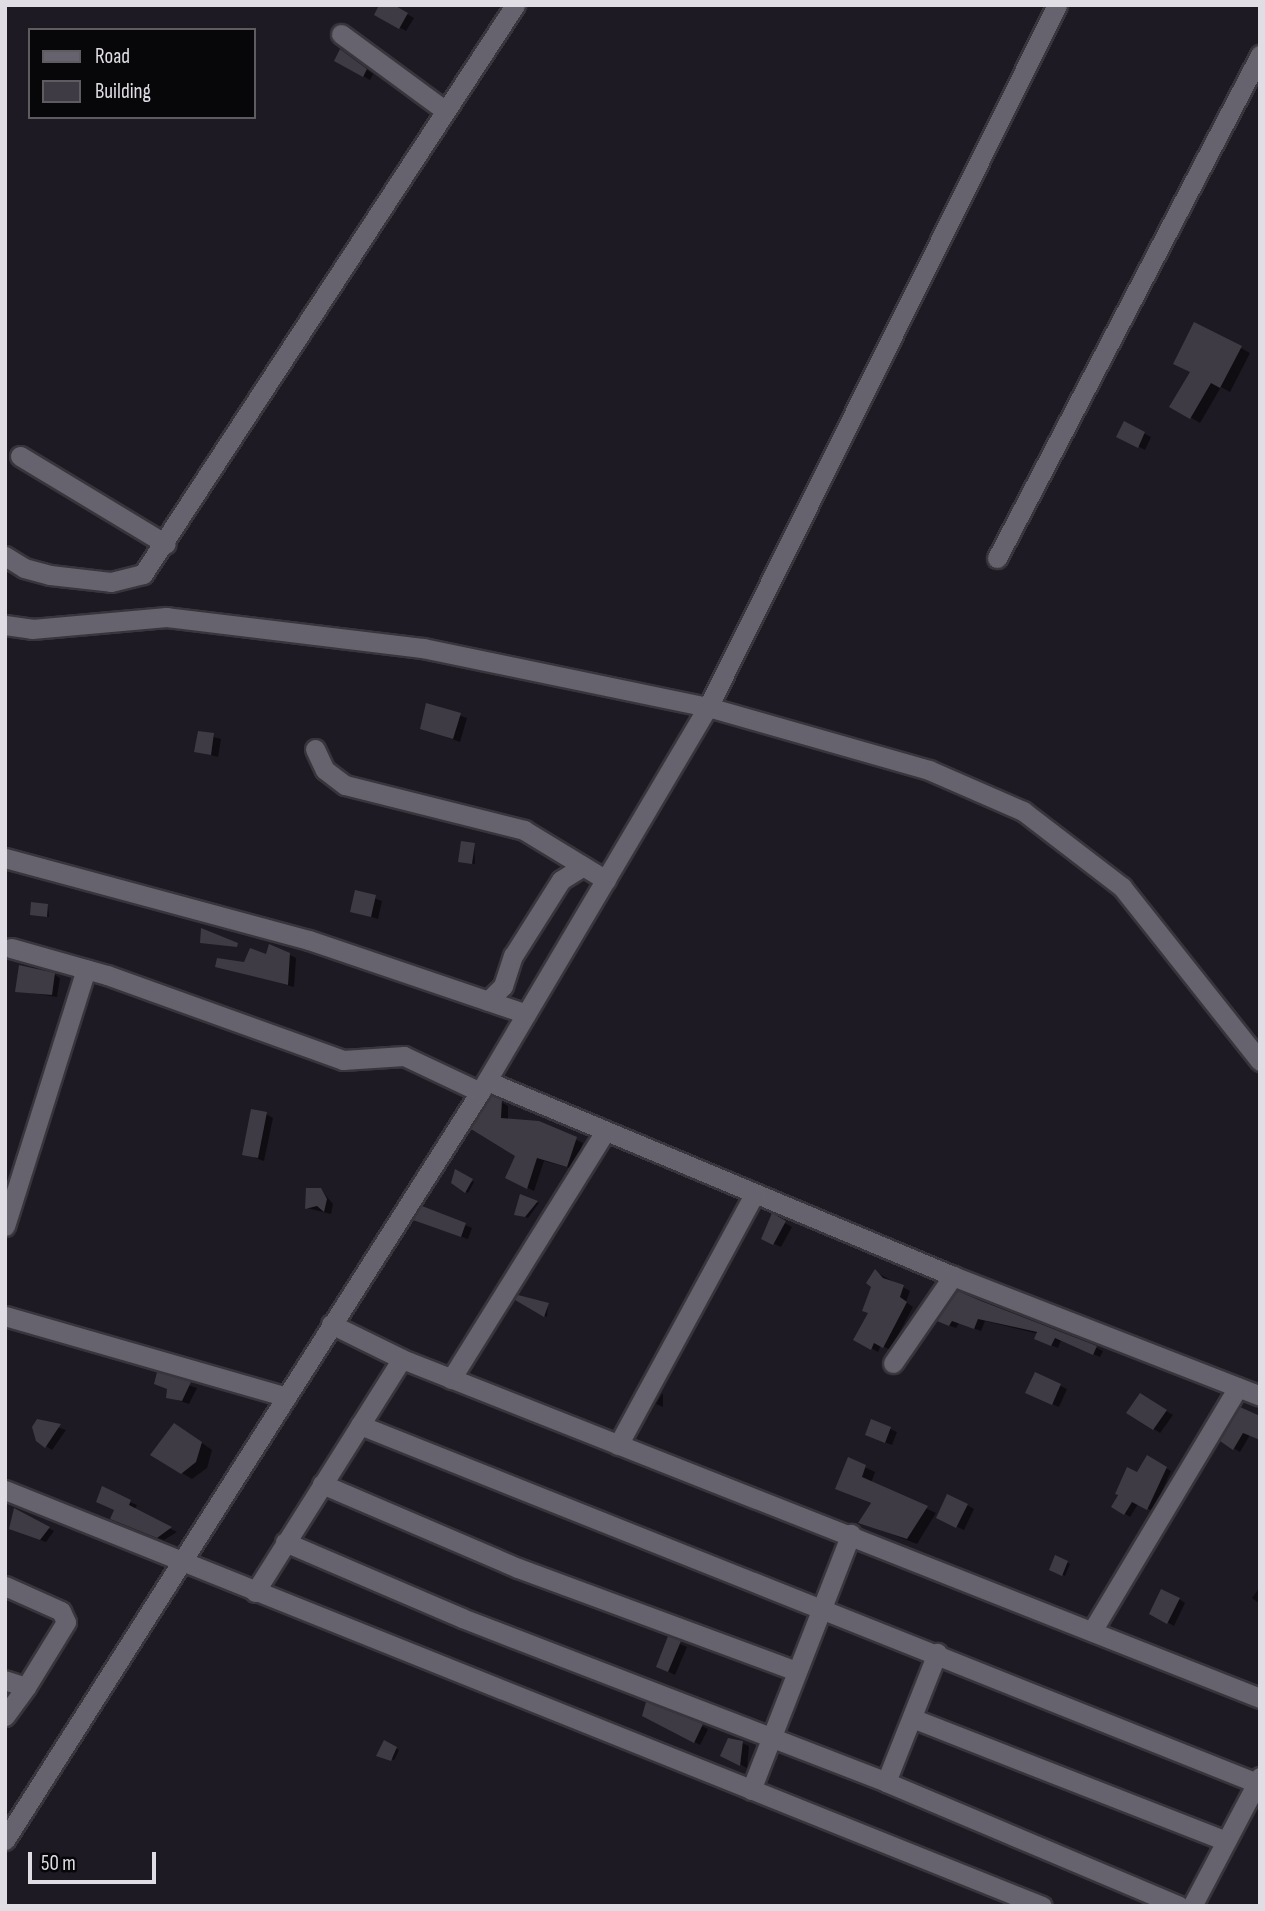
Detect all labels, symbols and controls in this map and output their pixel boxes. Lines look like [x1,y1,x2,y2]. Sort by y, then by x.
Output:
legend [28,28,256,119]
text: Road [95,44,130,69]
text: Building [95,79,151,104]
scale bar [32,1838,159,1882]
text: 50 m [41,1851,76,1876]

